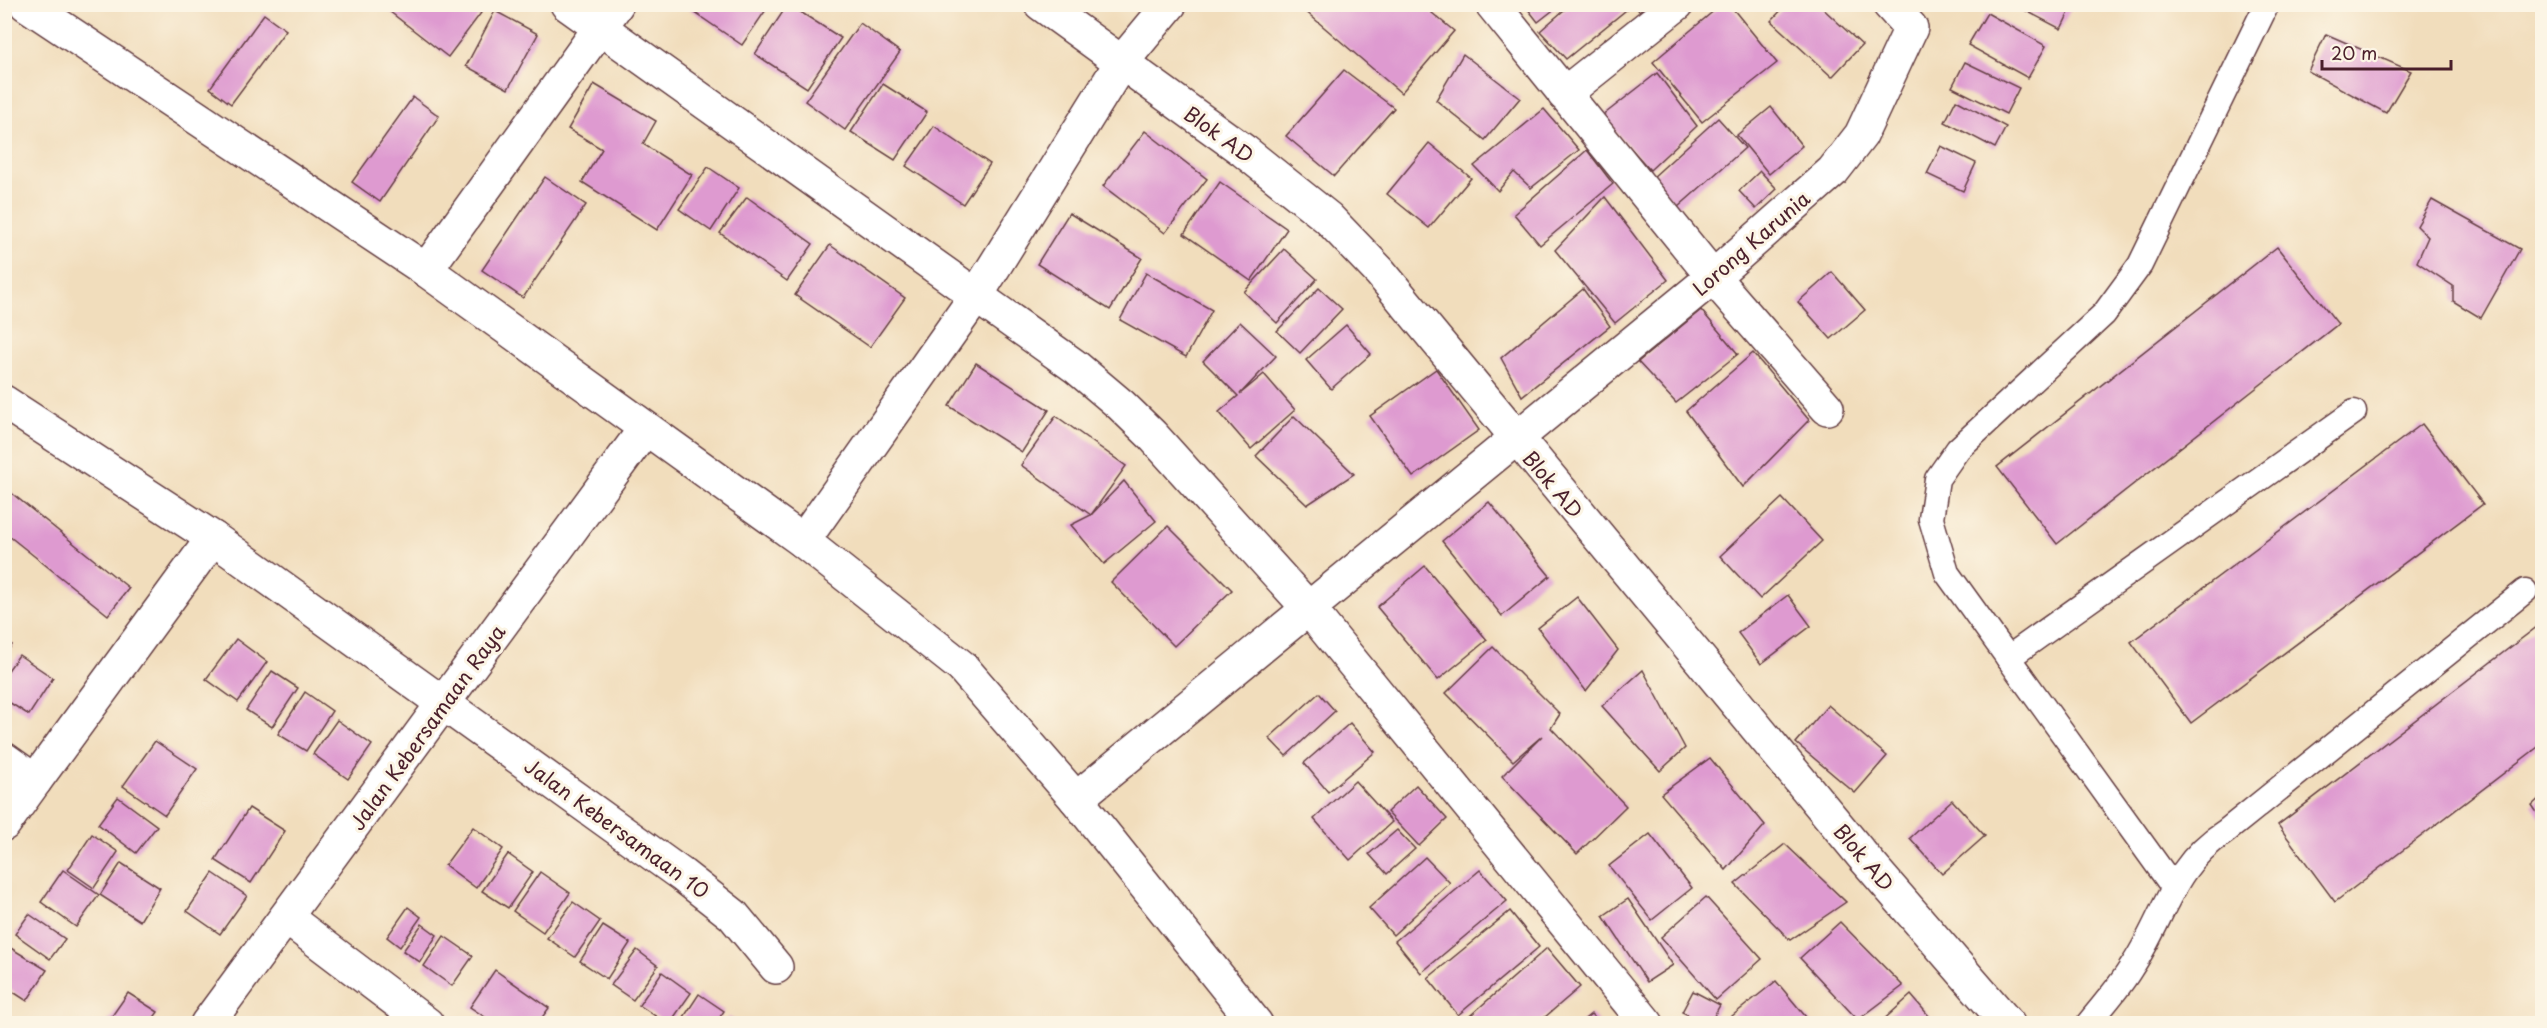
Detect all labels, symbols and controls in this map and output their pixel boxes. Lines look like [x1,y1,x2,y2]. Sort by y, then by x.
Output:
scale bar [2322,33,2451,71]
text: 20 m [2331,39,2377,66]
street label: Blok AD [1178,98,1260,170]
street label: Lorong Karunia [1686,183,1817,302]
street label: Blok AD [1516,444,1590,524]
street label: Jalan Kebersamaan Raya [342,618,512,836]
street label: Jalan Kebersamaan 10 [518,751,716,905]
street label: Blok AD [1827,817,1901,897]

